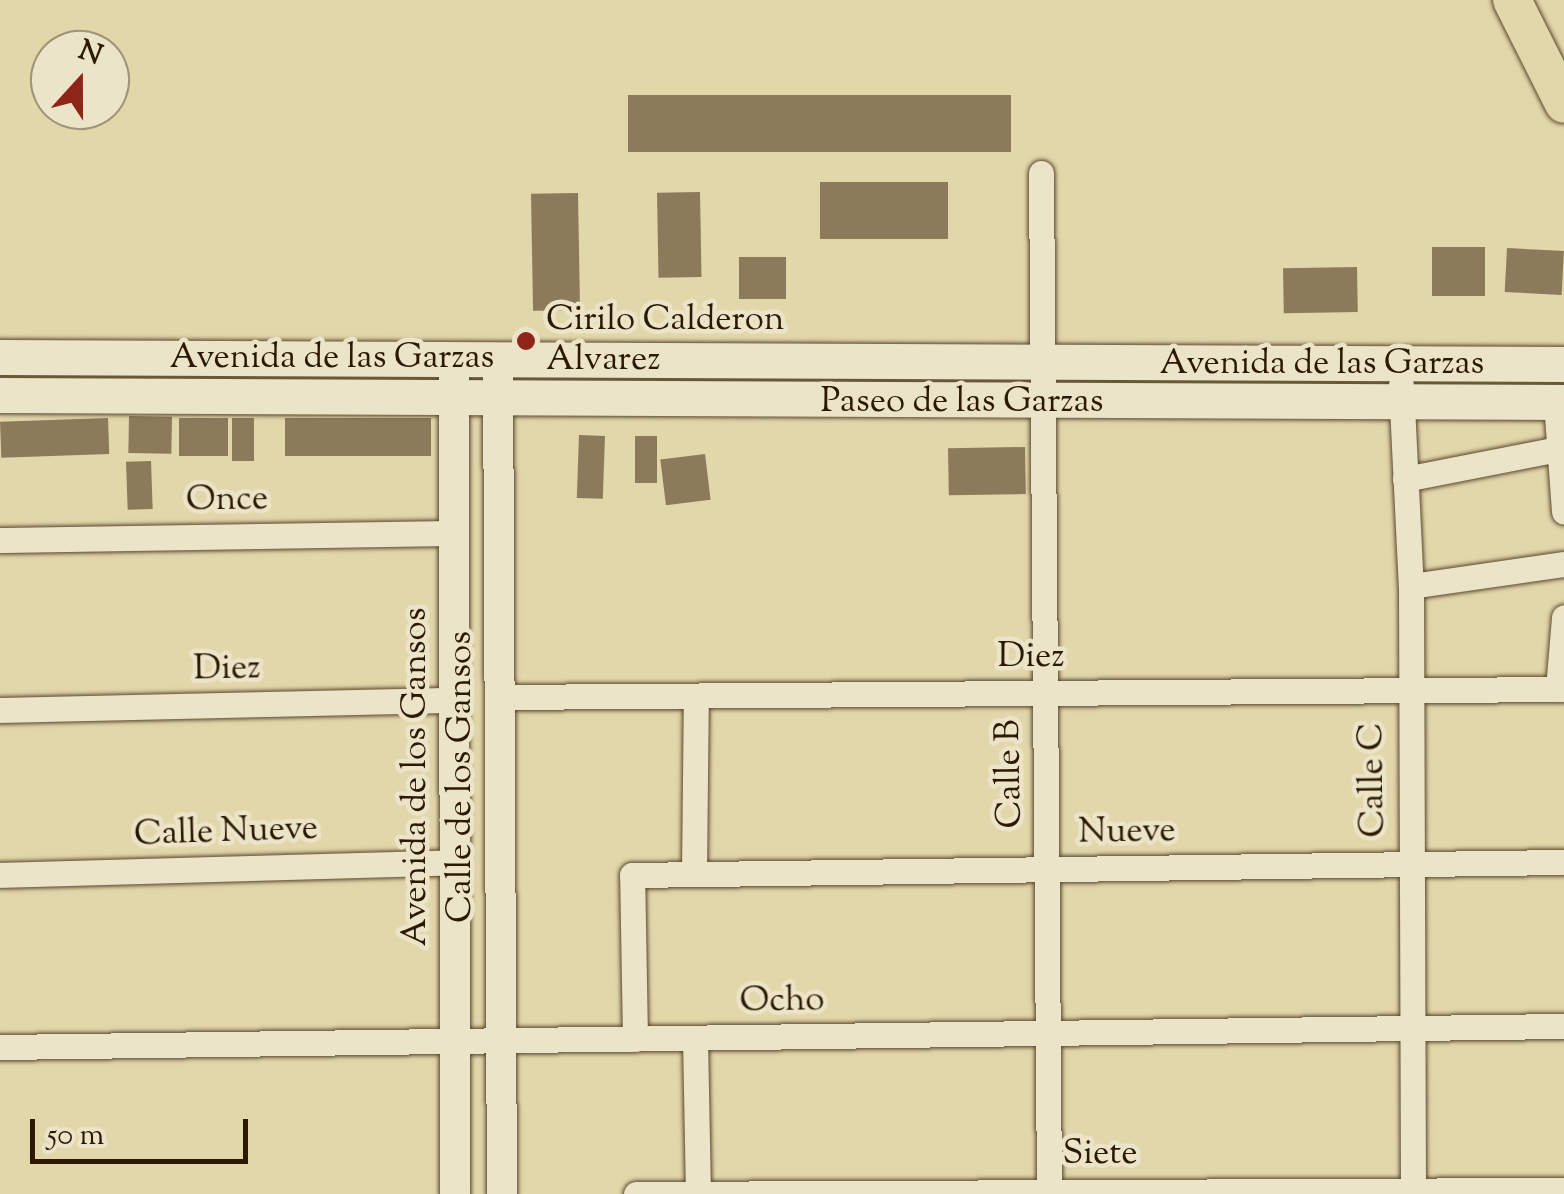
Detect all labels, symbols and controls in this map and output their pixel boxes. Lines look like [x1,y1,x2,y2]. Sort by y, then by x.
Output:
north arrow [30,30,130,130]
text: N [72,31,108,77]
place label: Cirilo Calderon Alvarez [546,300,785,382]
marker: Cirilo Calderon Alvarez [515,330,537,352]
street label: Avenida de las Garzas [170,338,494,380]
street label: Avenida de las Garzas [1160,344,1484,386]
street label: Paseo de las Garzas [821,382,1103,424]
street label: Once [185,479,269,523]
street label: Avenida de los Gansos [396,607,438,947]
street label: Calle de los Gansos [441,631,483,923]
street label: Diez [997,637,1065,679]
street label: Diez [193,648,261,692]
street label: Calle B [989,719,1033,829]
street label: Calle C [1352,722,1396,838]
street label: Calle Nueve [133,809,319,857]
street label: Nueve [1078,811,1176,855]
street label: Ocho [739,980,825,1024]
scale bar [35,1099,252,1161]
text: 50 m [47,1115,104,1158]
street label: Siete [1062,1134,1138,1176]

